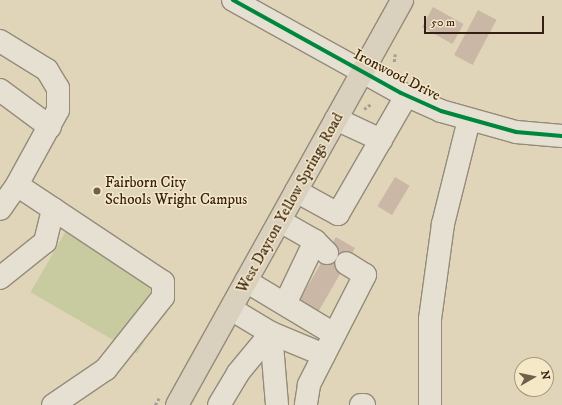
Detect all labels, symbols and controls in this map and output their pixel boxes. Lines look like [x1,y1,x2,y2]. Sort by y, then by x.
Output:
scale bar [426,8,546,34]
text: 50 m [431,15,455,30]
street label: Ironwood Drive [351,45,443,105]
street label: West Dayton Yellow Springs Road [233,110,347,296]
place label: Fairborn City Schools Wright Campus [105,173,247,208]
marker: Fairborn City Schools Wright Campus [92,186,102,196]
north arrow [514,357,554,397]
text: N [537,370,552,381]

